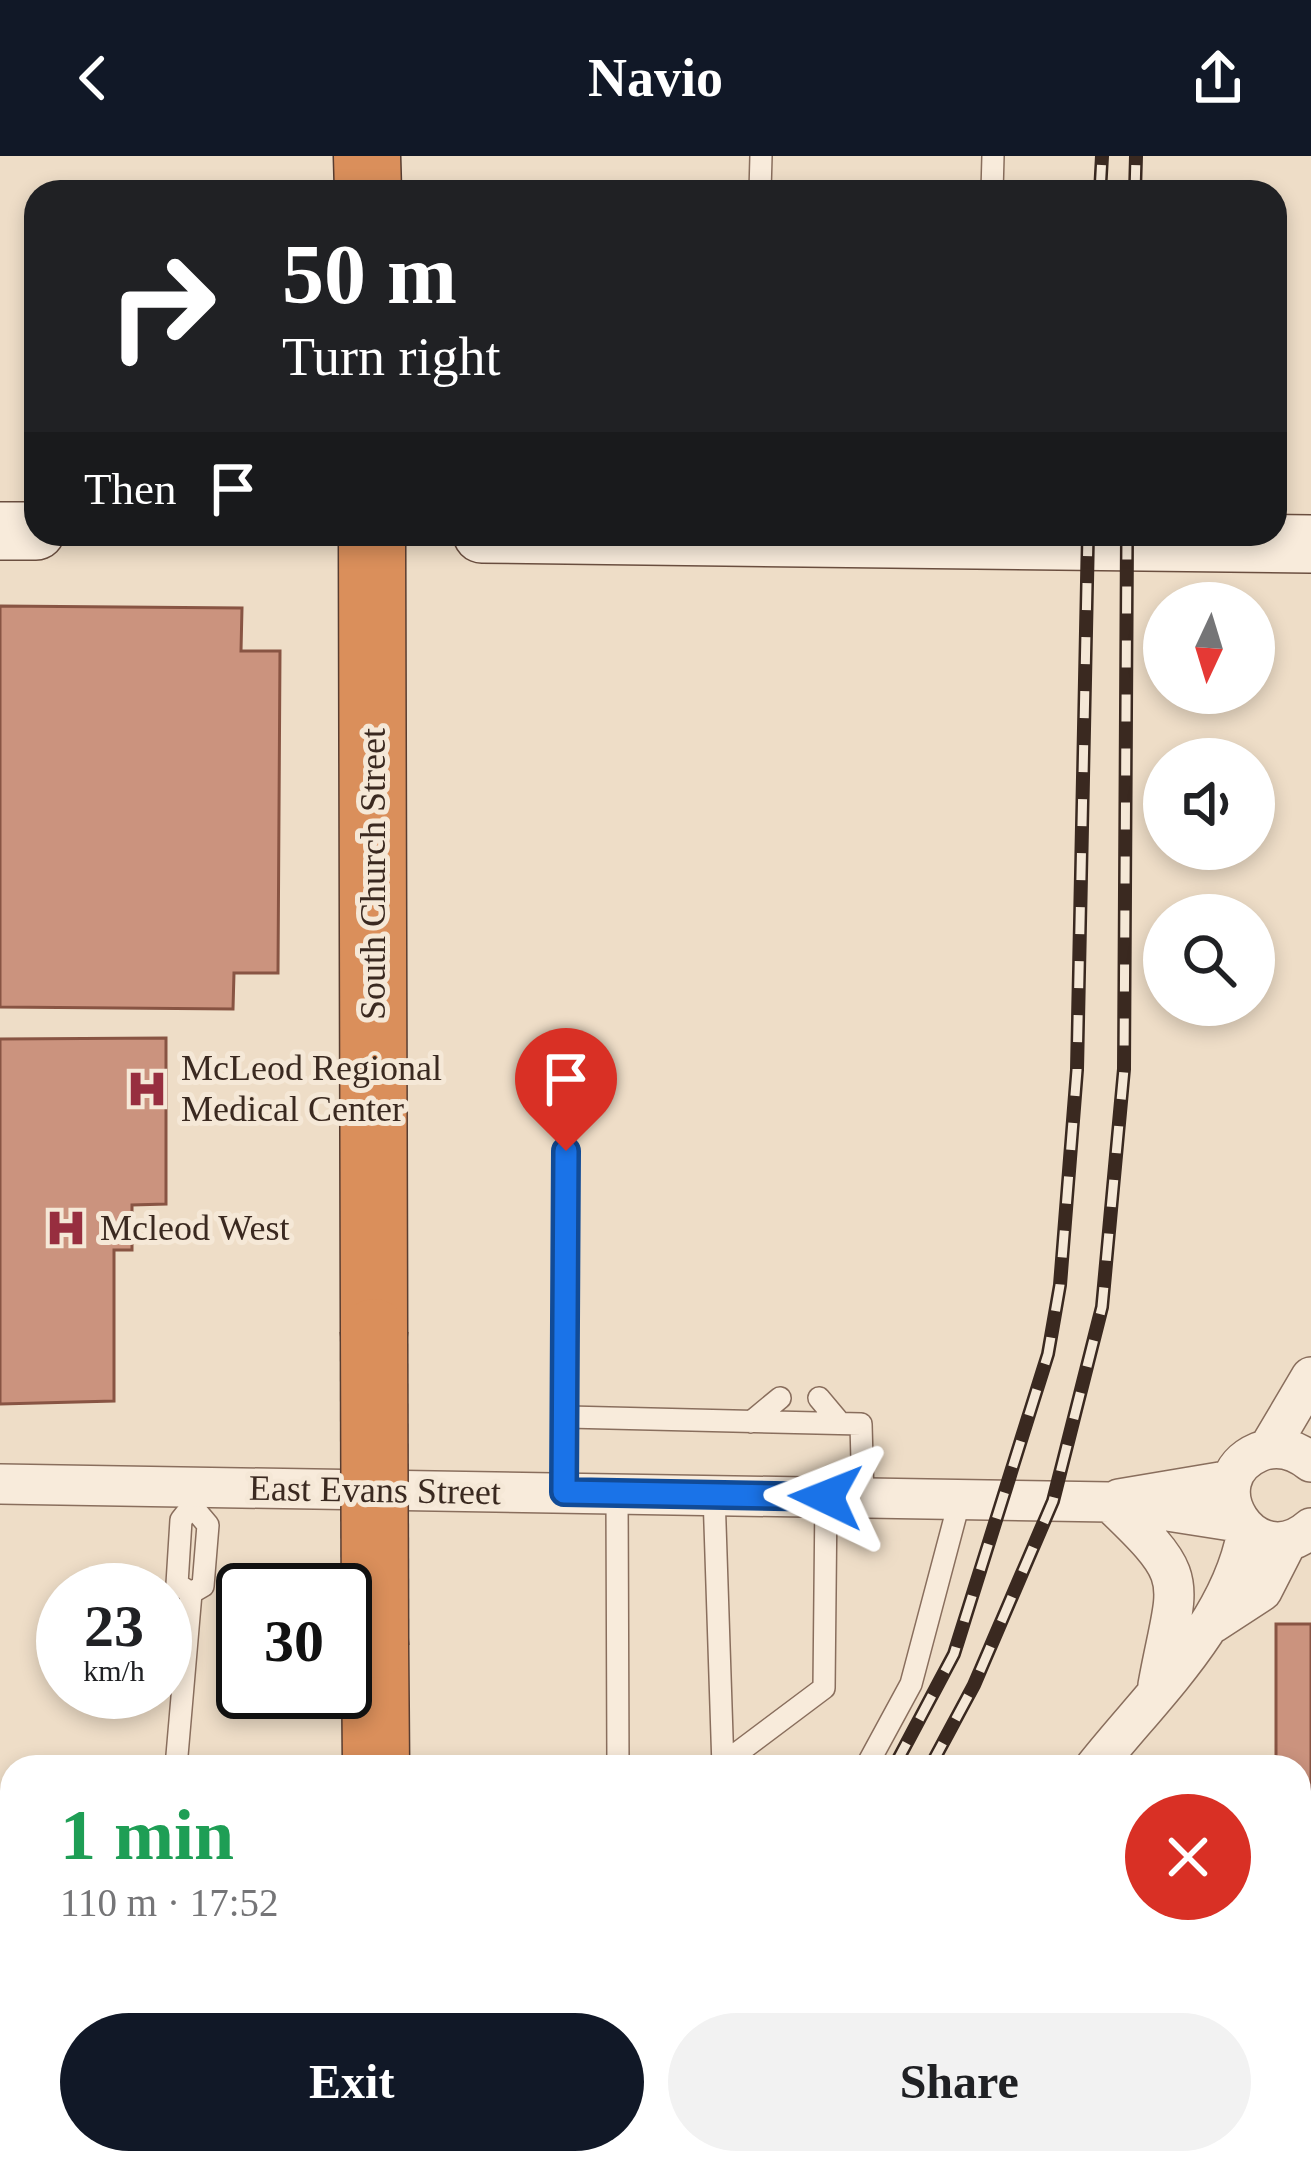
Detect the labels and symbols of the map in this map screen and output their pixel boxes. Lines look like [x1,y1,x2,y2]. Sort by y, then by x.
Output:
north arrow [1143,582,1275,714]
street label: South Church Street [353,728,393,1020]
pin [515,1028,617,1151]
place label: McLeod Regional Medical Center [181,1048,442,1129]
hospital icon: McLeod Regional Medical Center [124,1066,170,1112]
hospital icon: Mcleod West [43,1205,89,1251]
place label: Mcleod West [100,1208,289,1248]
position arrow [763,1434,889,1560]
street label: East Evans Street [249,1468,501,1512]
speed limit sign: 30 [216,1563,372,1719]

